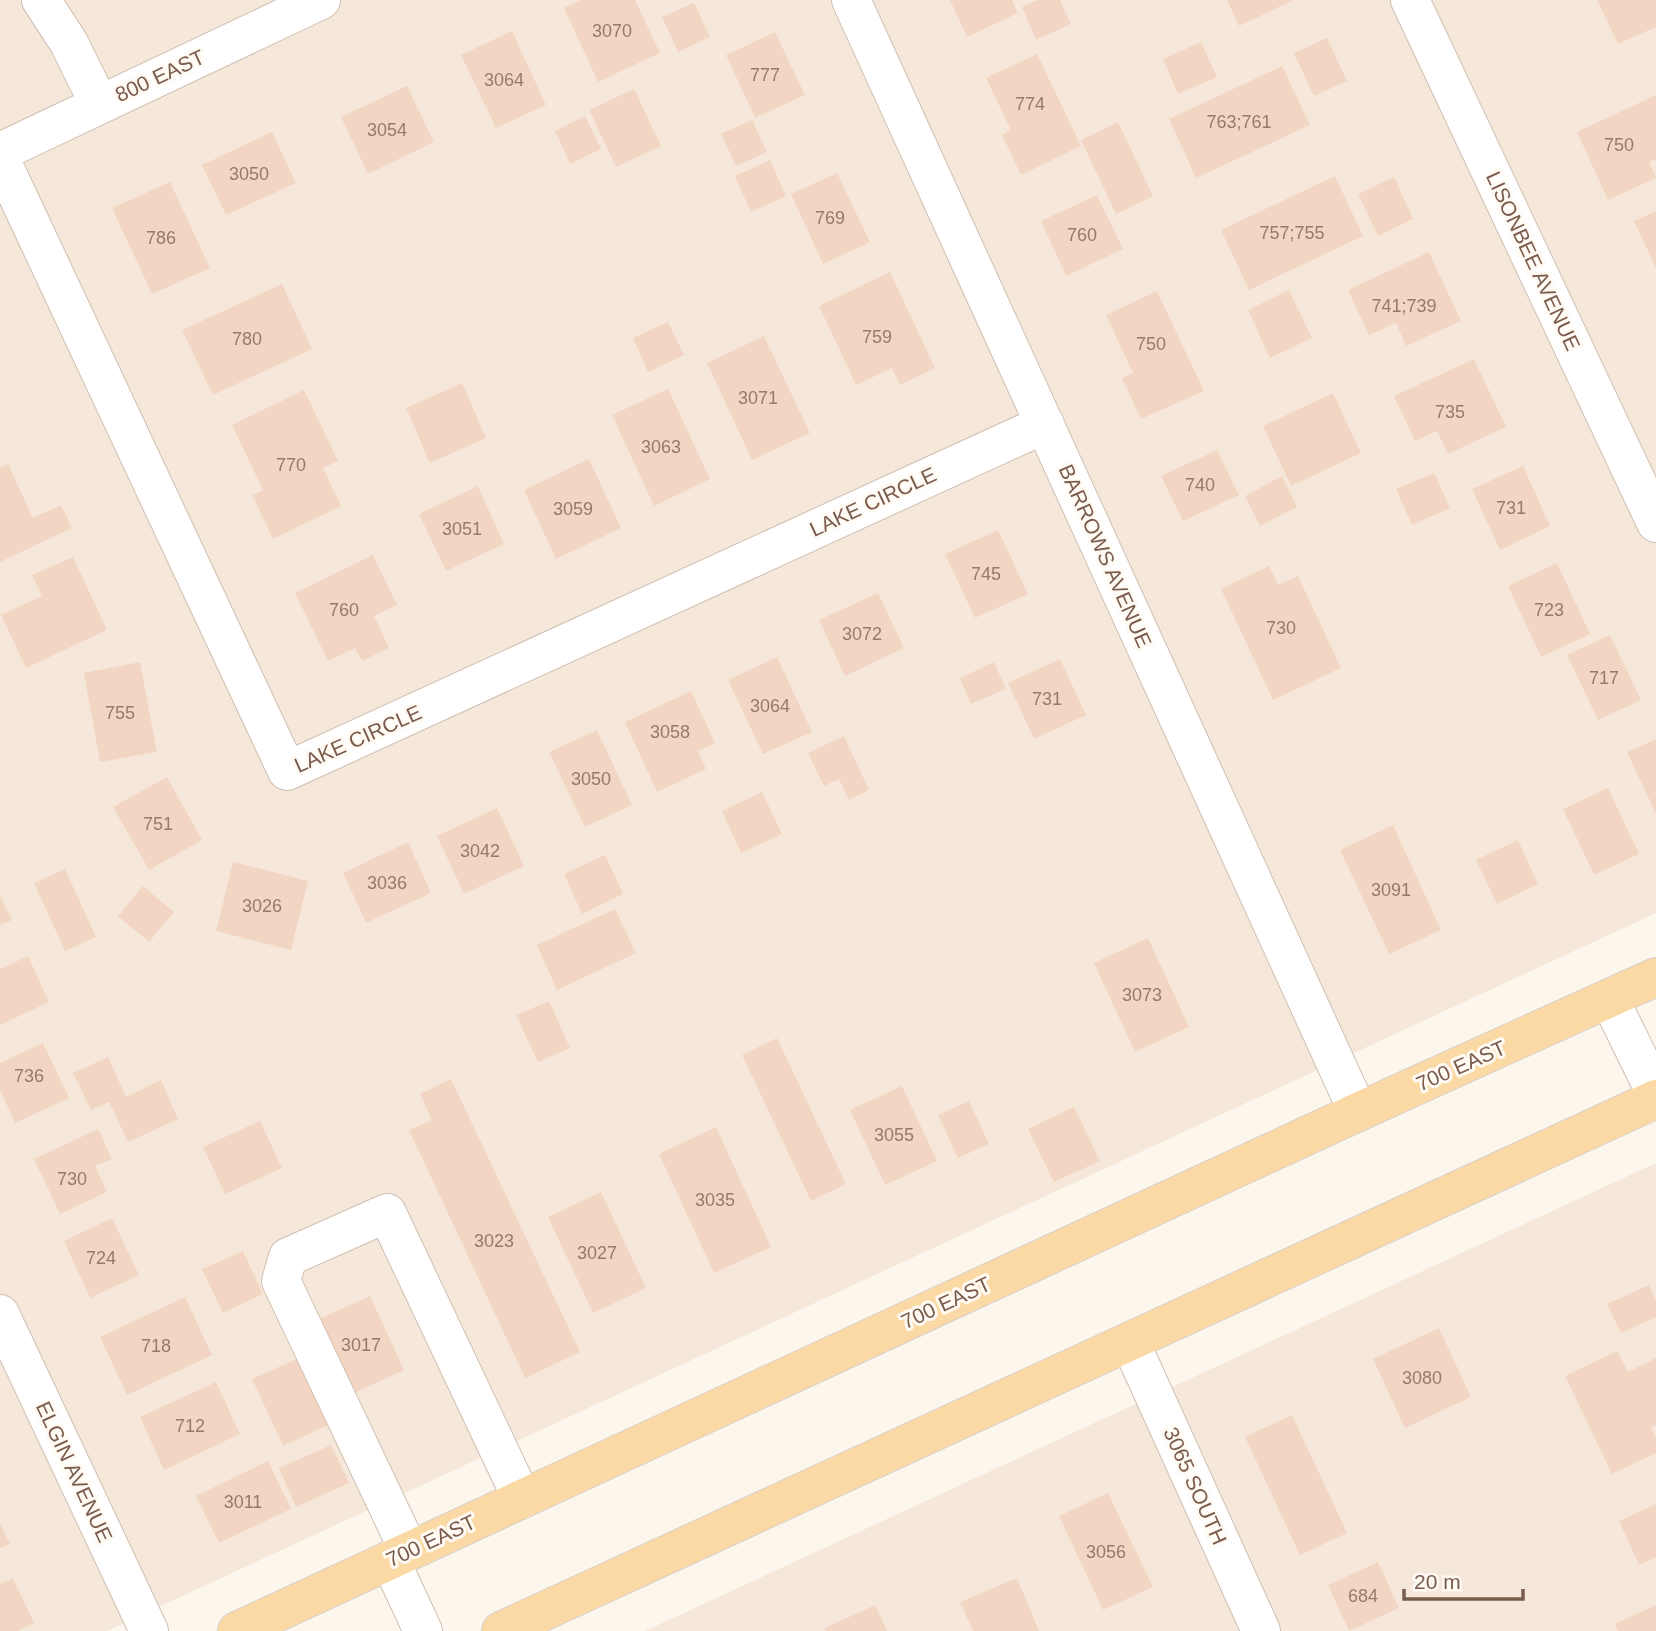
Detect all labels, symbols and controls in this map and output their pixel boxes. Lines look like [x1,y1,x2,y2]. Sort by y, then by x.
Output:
house number: 3070 [592,21,632,41]
street label: 800 EAST [112,45,208,106]
house number: 777 [750,65,780,85]
house number: 3064 [484,70,524,90]
house number: 774 [1015,94,1045,114]
house number: 763;761 [1206,112,1272,132]
house number: 3054 [367,120,407,140]
house number: 750 [1604,135,1634,155]
house number: 3050 [229,164,269,184]
street label: LISONBEE AVENUE [1482,168,1585,354]
house number: 769 [815,208,845,228]
house number: 757;755 [1259,223,1325,243]
house number: 760 [1067,225,1097,245]
house number: 786 [146,228,176,248]
house number: 741;739 [1371,296,1437,316]
house number: 759 [862,327,892,347]
house number: 780 [232,329,262,349]
house number: 750 [1136,334,1166,354]
house number: 3071 [738,388,778,408]
house number: 735 [1435,402,1465,422]
house number: 3063 [641,437,681,457]
house number: 770 [276,455,306,475]
street label: BARROWS AVENUE [1055,461,1156,651]
street label: LAKE CIRCLE [806,462,940,541]
house number: 740 [1185,475,1215,495]
house number: 731 [1496,498,1526,518]
house number: 3059 [553,499,593,519]
house number: 3051 [442,519,482,539]
house number: 745 [971,564,1001,584]
house number: 760 [329,600,359,620]
house number: 723 [1534,600,1564,620]
house number: 730 [1266,618,1296,638]
house number: 3072 [842,624,882,644]
house number: 717 [1589,668,1619,688]
house number: 731 [1032,689,1062,709]
house number: 3064 [750,696,790,716]
street label: LAKE CIRCLE [291,700,425,777]
house number: 755 [105,703,135,723]
house number: 3058 [650,722,690,742]
house number: 3050 [571,769,611,789]
house number: 751 [143,814,173,834]
house number: 3042 [460,841,500,861]
house number: 3036 [367,873,407,893]
house number: 3091 [1371,880,1411,900]
house number: 3026 [242,896,282,916]
house number: 3073 [1122,985,1162,1005]
street label: 700 EAST [1412,1036,1509,1096]
house number: 736 [14,1066,44,1086]
house number: 3055 [874,1125,914,1145]
house number: 730 [57,1169,87,1189]
house number: 3035 [695,1190,735,1210]
house number: 3023 [474,1231,514,1251]
house number: 3027 [577,1243,617,1263]
house number: 724 [86,1248,116,1268]
street label: 700 EAST [898,1272,994,1333]
house number: 3017 [341,1335,381,1355]
house number: 718 [141,1336,171,1356]
house number: 3080 [1402,1368,1442,1388]
street label: ELGIN AVENUE [32,1398,117,1546]
house number: 712 [175,1416,205,1436]
street label: 3065 SOUTH [1159,1424,1232,1548]
house number: 3011 [224,1492,262,1512]
street label: 700 EAST [383,1510,479,1571]
house number: 3056 [1086,1542,1126,1562]
scale bar [1404,1558,1523,1602]
text: 20 m [1414,1570,1461,1593]
house number: 684 [1348,1586,1378,1606]

